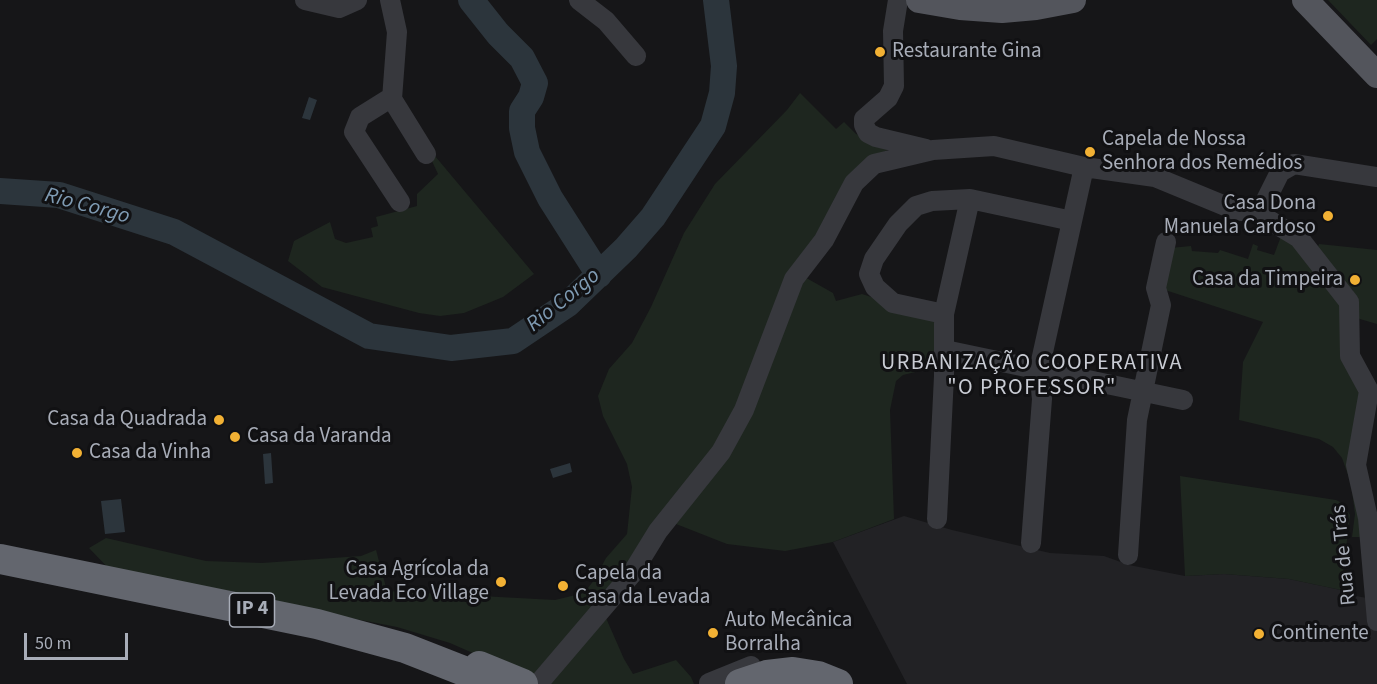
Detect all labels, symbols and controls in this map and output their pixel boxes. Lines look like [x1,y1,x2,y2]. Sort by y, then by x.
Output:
place label: Restaurante Gina [892,39,1042,65]
marker: Restaurante Gina [873,45,887,59]
place label: Capela de Nossa Senhora dos Remédios [1102,127,1302,177]
marker: Capela de Nossa Senhora dos Remédios [1083,145,1097,159]
water label: Rio Corgo [42,183,132,231]
place label: Casa Dona Manuela Cardoso [1164,191,1316,241]
marker: Casa Dona Manuela Cardoso [1321,209,1335,223]
water label: Rio Corgo [522,263,606,339]
place label: Casa da Timpeira [1192,267,1343,293]
marker: Casa da Timpeira [1348,273,1362,287]
district label: URBANIZAÇÃO COOPERATIVA "O PROFESSOR" [881,351,1183,402]
place label: Casa da Quadrada [47,407,207,433]
marker: Casa da Quadrada [212,413,226,427]
place label: Casa da Varanda [247,424,392,450]
marker: Casa da Varanda [228,430,242,444]
place label: Casa da Vinha [89,440,211,466]
marker: Casa da Vinha [70,446,84,460]
street label: Rua de Trás [1327,504,1363,606]
place label: Casa Agrícola da Levada Eco Village [329,557,489,607]
place label: Capela da Casa da Levada [575,561,710,611]
marker: Casa Agrícola da Levada Eco Village [494,575,508,589]
marker: Capela da Casa da Levada [556,579,570,593]
road number: IP 4 [230,593,274,627]
place label: Auto Mecânica Borralha [725,608,852,658]
scale bar [27,621,130,659]
place label: Continente [1271,621,1369,647]
marker: Auto Mecânica Borralha [706,626,720,640]
marker: Continente [1252,627,1266,641]
text: 50 m [35,631,71,656]

